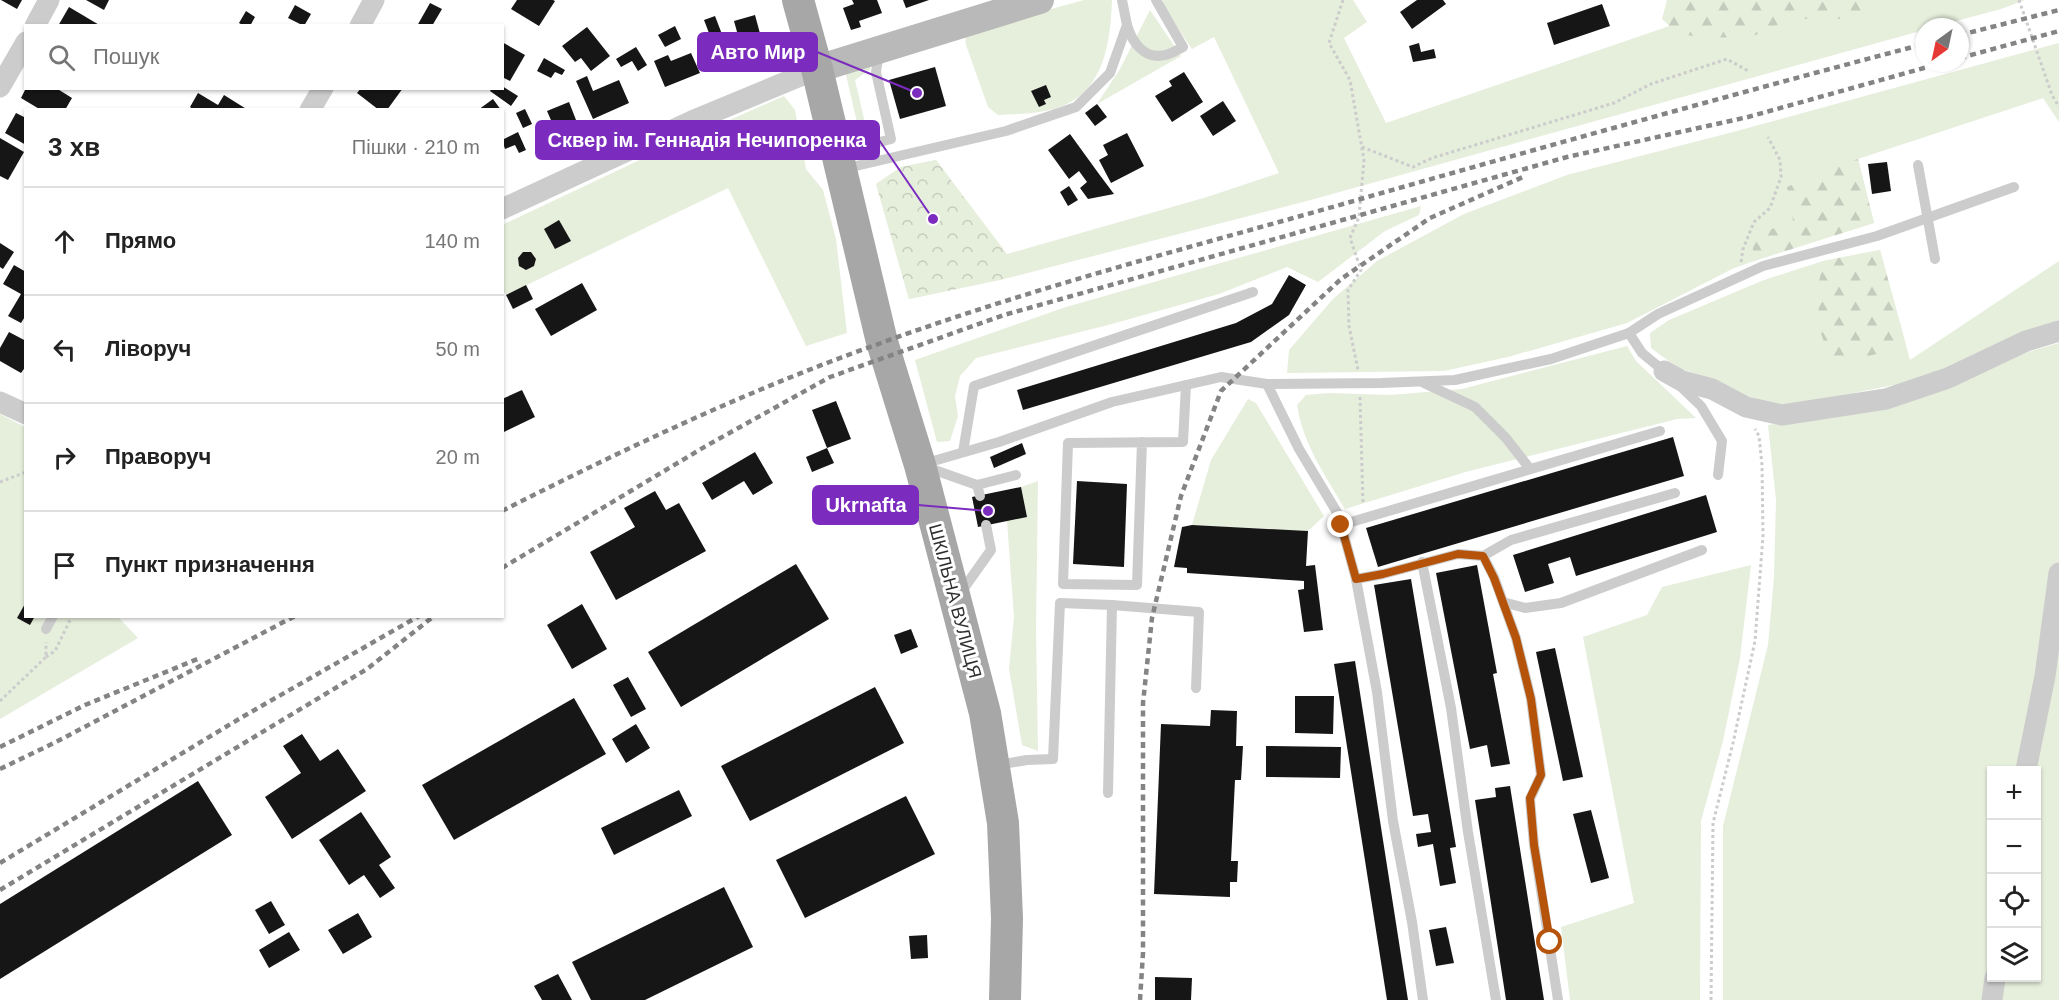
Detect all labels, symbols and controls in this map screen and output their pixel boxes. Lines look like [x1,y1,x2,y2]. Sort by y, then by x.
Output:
north arrow [1915,18,1969,72]
search box [24,24,504,90]
callout: Авто Мир [698,33,817,71]
icon: search [45,41,78,74]
text: Авто Мир [711,41,805,63]
text: Пошук [93,44,159,69]
callout: Сквер ім. Геннадія Нечипоренка [536,121,879,159]
text: Сквер ім. Геннадія Нечипоренка [548,129,867,151]
text: 3 хв [48,132,100,162]
text: Пішки · 210 m [352,136,480,158]
icon: ahead [48,225,81,258]
text: Прямо [105,228,176,253]
text: 140 m [424,230,480,252]
icon: left [48,333,81,366]
text: Ліворуч [105,336,191,361]
text: 50 m [436,338,480,360]
icon: right [48,441,81,474]
text: Праворуч [105,444,211,469]
text: 20 m [436,446,480,468]
callout: Ukrnafta [813,486,918,524]
text: Ukrnafta [825,494,907,516]
route end [1327,511,1353,537]
street label: ШКІЛЬНА ВУЛИЦЯ [925,522,985,680]
icon: arrive [48,549,81,582]
text: Пункт призначення [105,552,315,577]
map controls [1987,766,2041,982]
button: + [1987,766,2041,820]
button: − [1987,820,2041,874]
button: locate [1987,874,2041,928]
route start [1536,928,1562,954]
button: layers [1987,928,2041,982]

